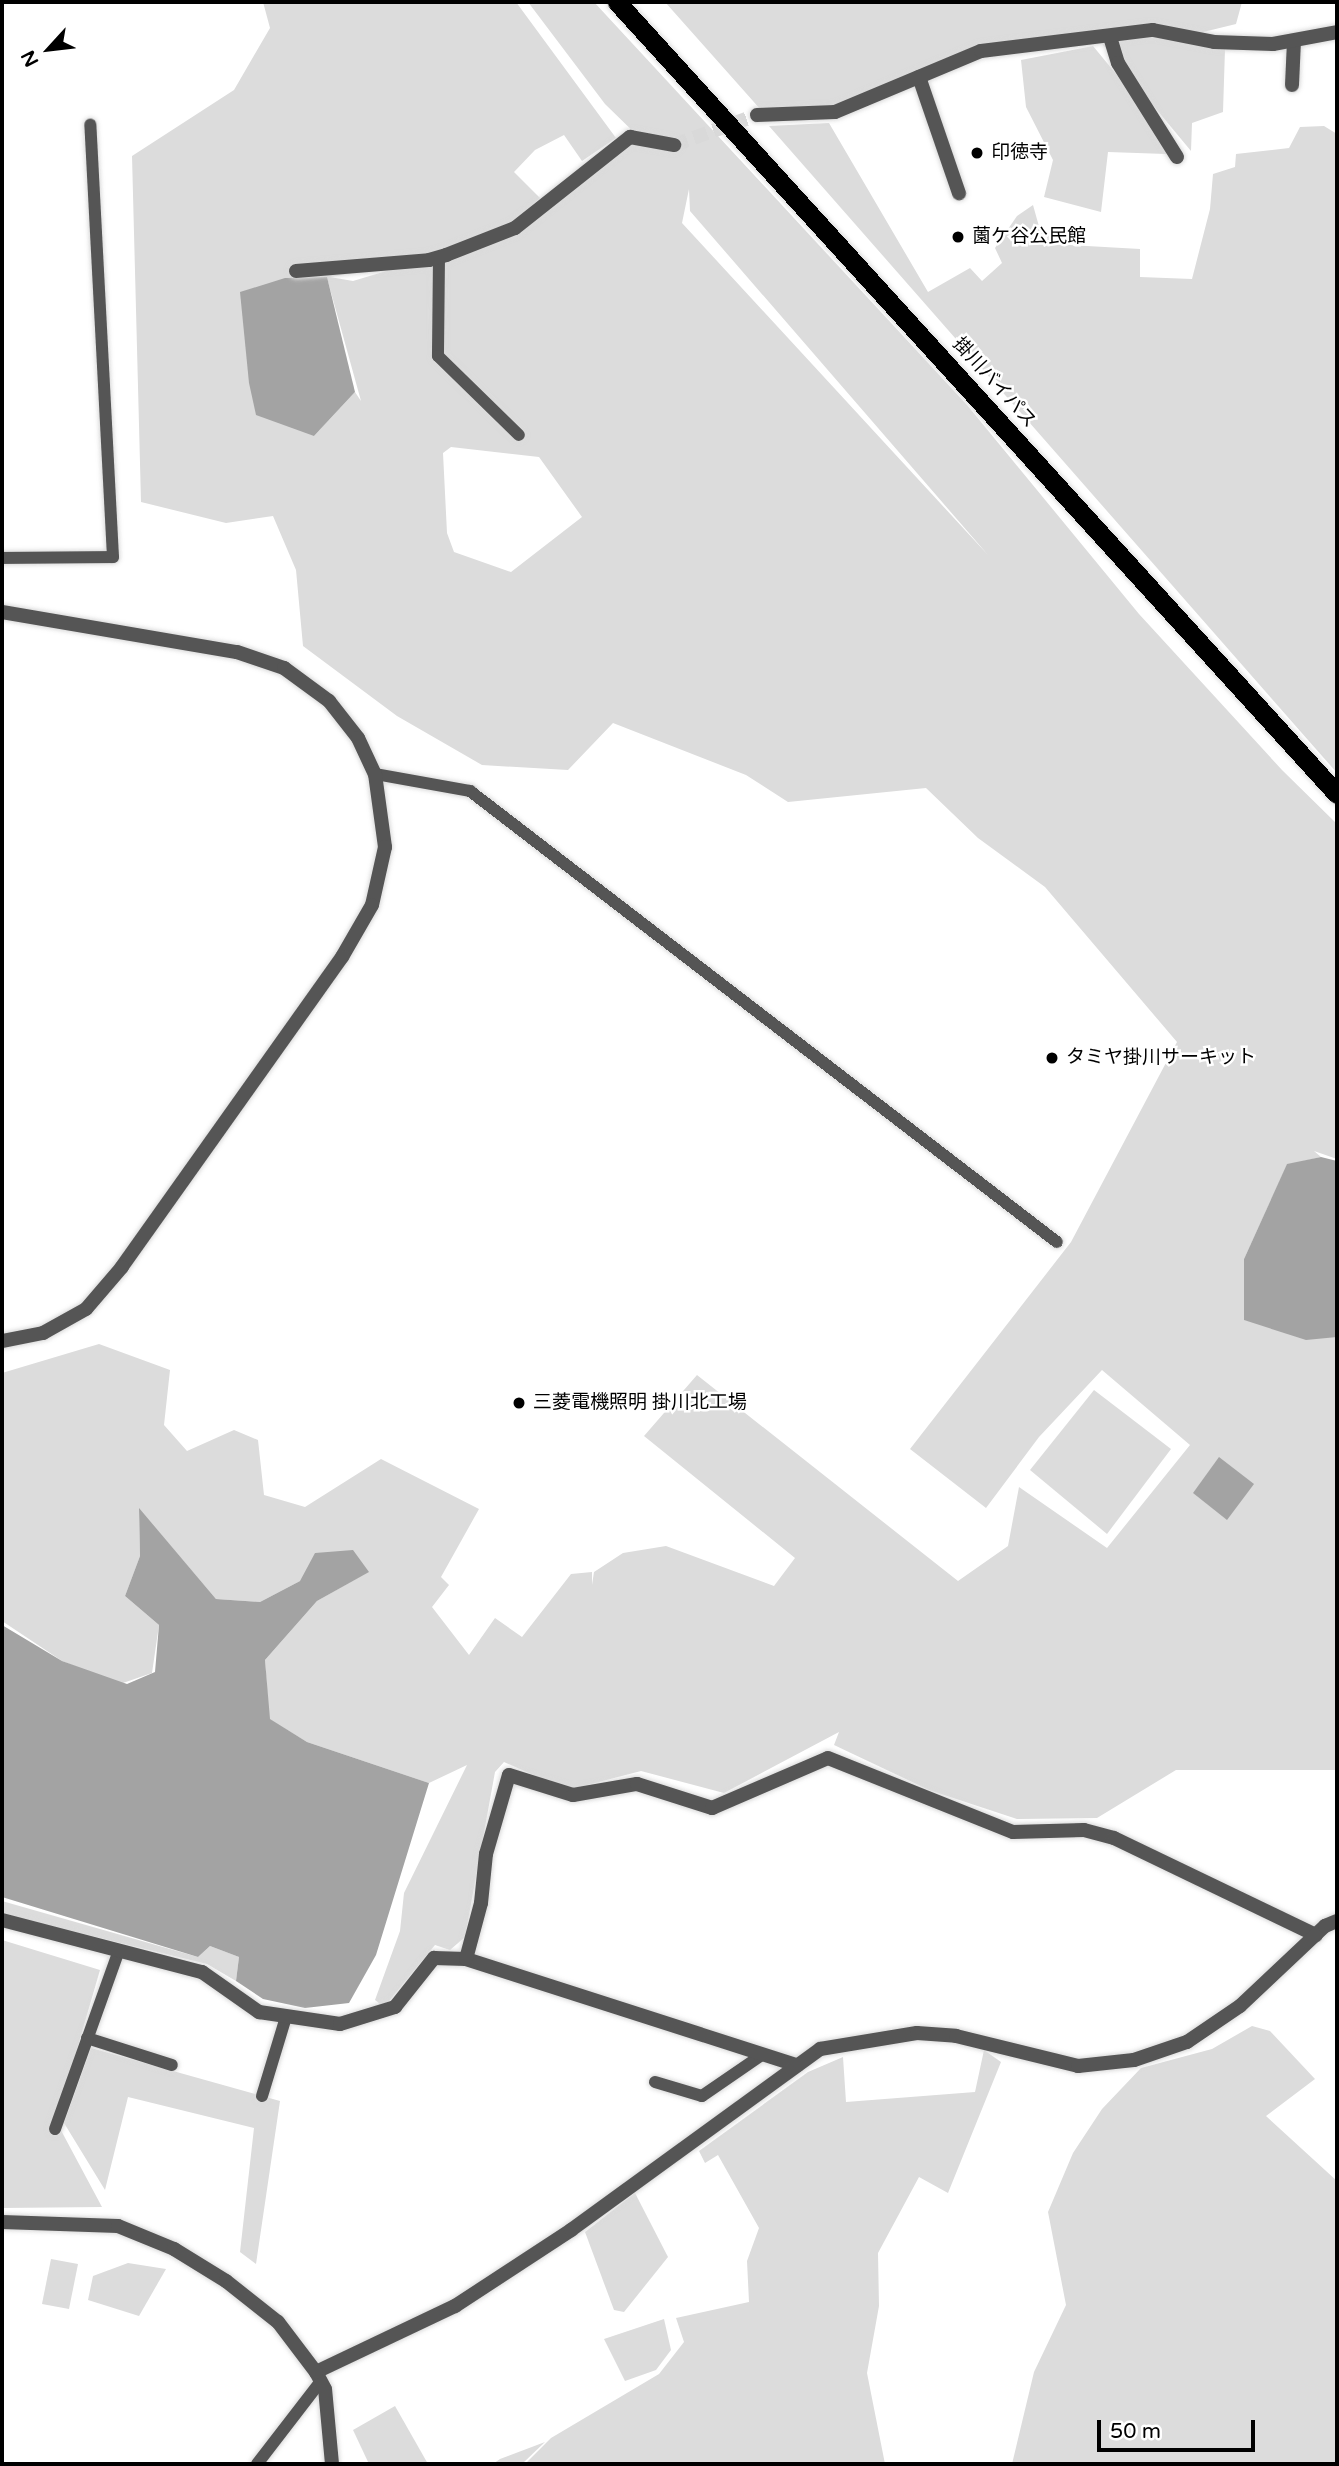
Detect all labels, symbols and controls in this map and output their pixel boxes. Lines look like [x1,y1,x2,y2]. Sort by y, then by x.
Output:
north arrow [14,14,84,84]
text: N [17,47,44,70]
place label: 印徳寺 [991,142,1048,164]
marker: 印徳寺 [969,145,985,161]
place label: 薗ケ谷公民館 [972,226,1086,248]
marker: 薗ケ谷公民館 [950,229,966,245]
street label: 掛川バイパス [947,333,1041,433]
place label: タミヤ掛川サーキット [1066,1047,1256,1069]
marker: タミヤ掛川サーキット [1044,1050,1060,1066]
place label: 三菱電機照明 掛川北工場 [533,1392,747,1414]
marker: 三菱電機照明 掛川北工場 [511,1395,527,1411]
scale bar [1101,2406,1258,2450]
text: 50 m [1110,2419,1161,2444]

